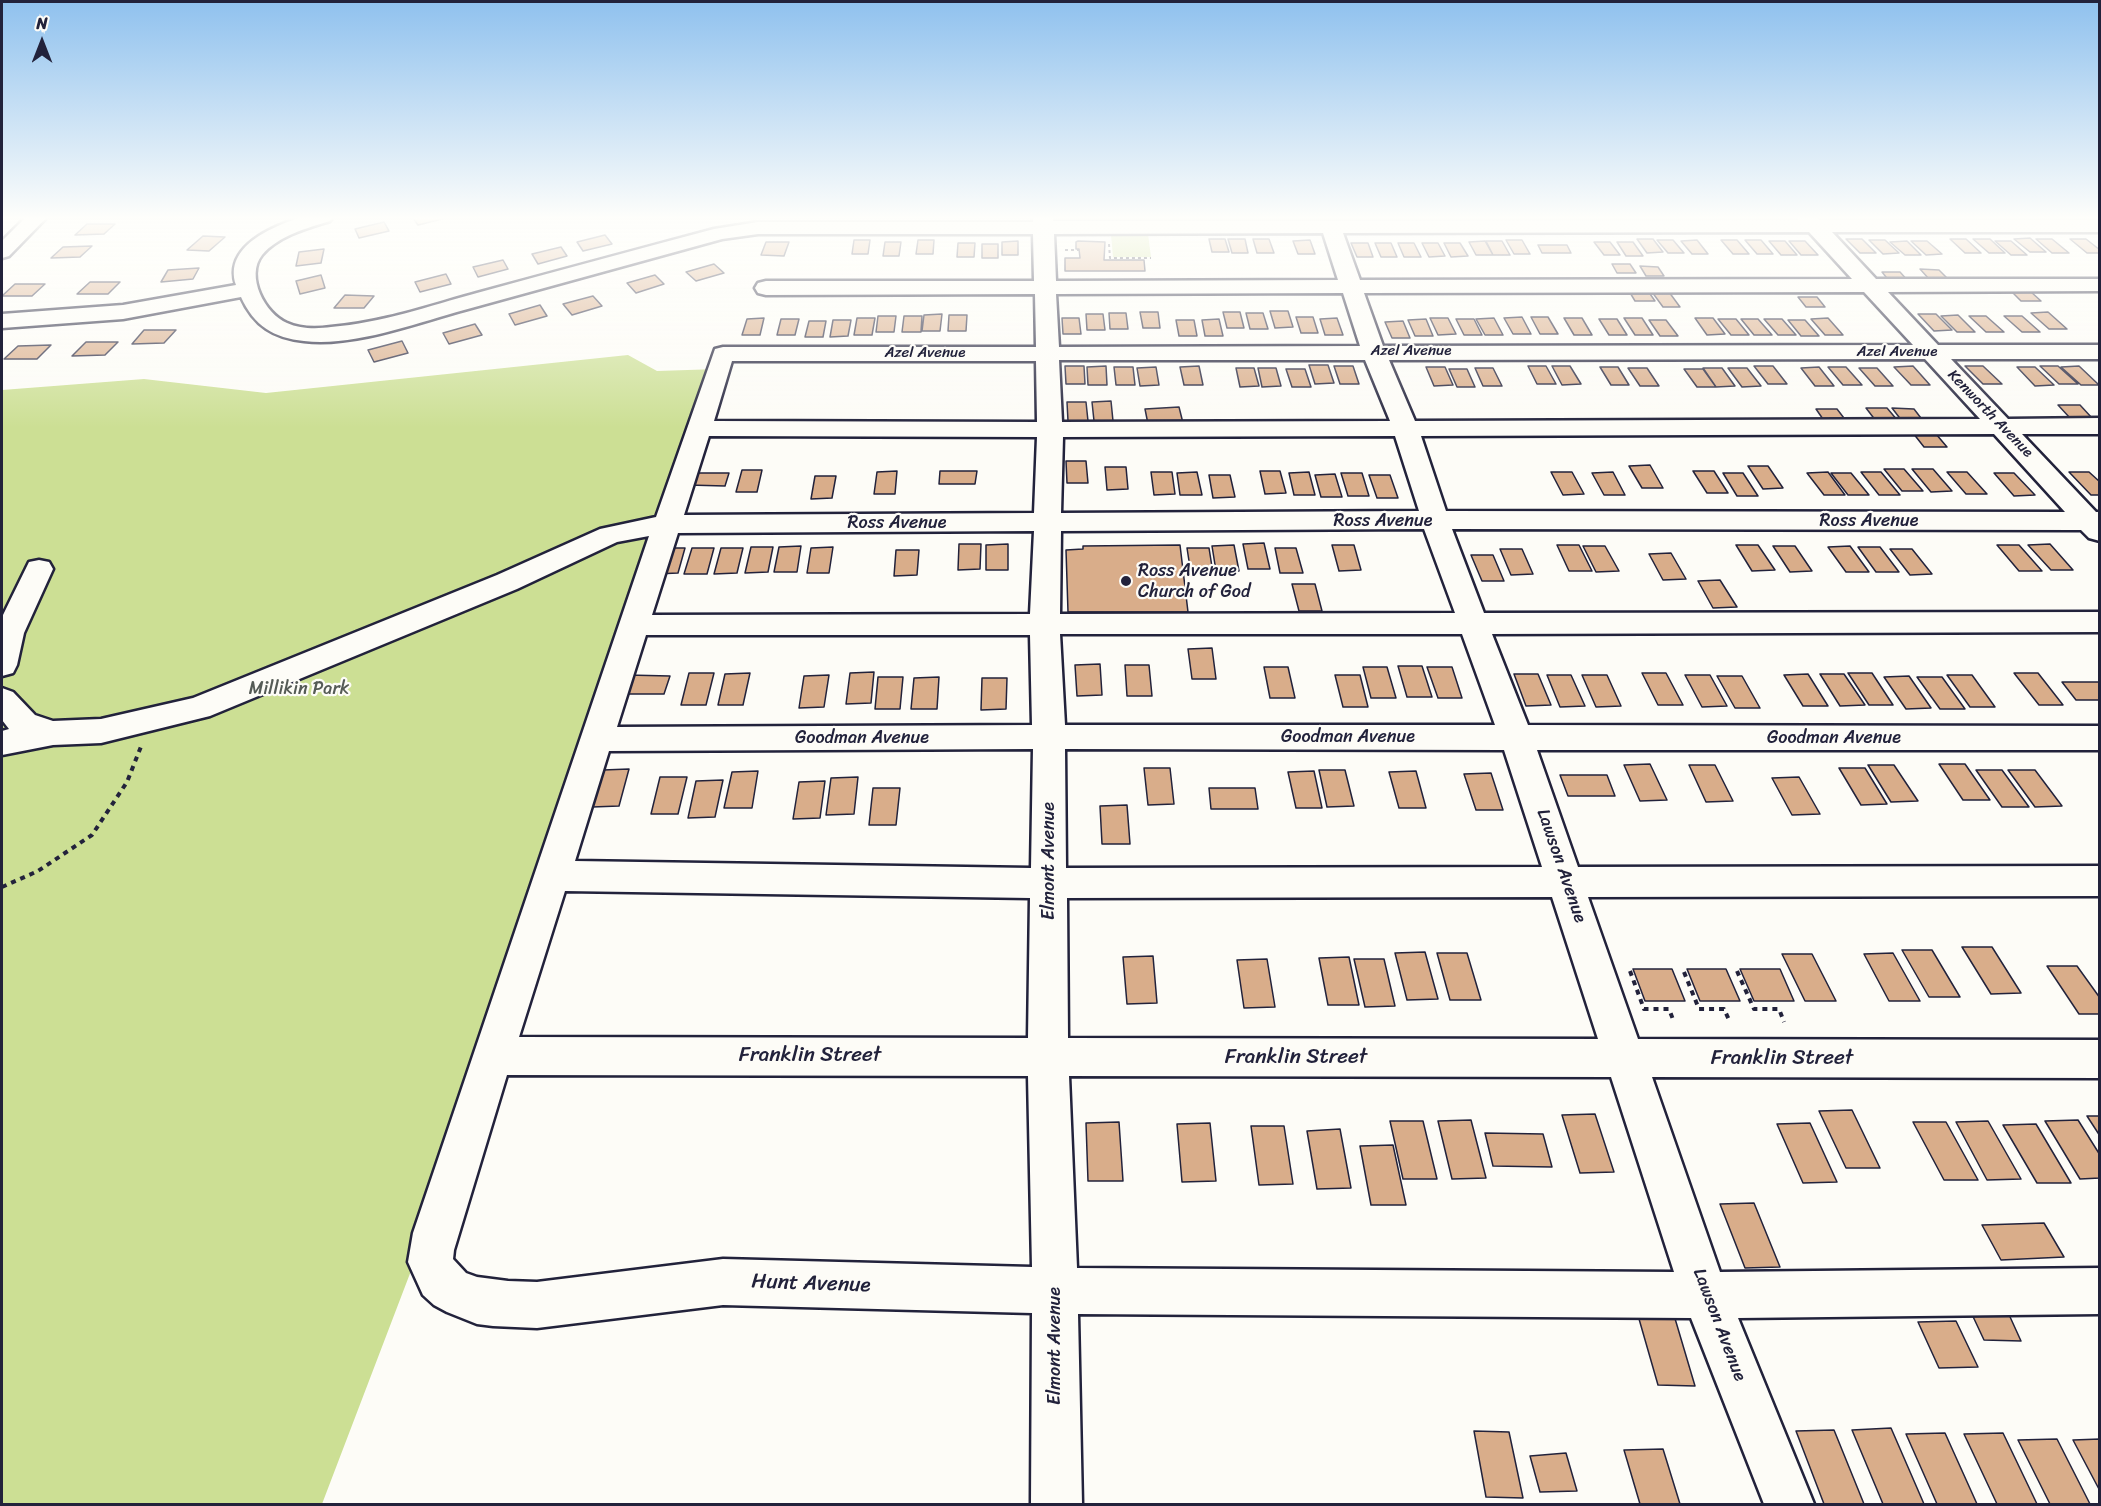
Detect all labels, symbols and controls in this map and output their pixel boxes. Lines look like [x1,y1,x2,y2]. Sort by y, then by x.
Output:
text: N [36,9,48,38]
north arrow [12,12,72,72]
street label: Azel Avenue [1371,342,1451,360]
street label: Azel Avenue [1857,343,1937,361]
street label: Azel Avenue [885,344,965,362]
street label: Kenworth Avenue [1943,366,2037,462]
street label: Ross Avenue [1334,510,1432,532]
street label: Ross Avenue [1820,510,1918,532]
street label: Ross Avenue [848,512,946,534]
place label: Ross Avenue Church of God [1138,560,1250,602]
marker: Ross Avenue Church of God [1119,574,1133,588]
park label: Millikin Park [249,678,349,700]
street label: Goodman Avenue [1281,726,1415,748]
street label: Goodman Avenue [795,727,929,749]
street label: Goodman Avenue [1767,727,1901,749]
street label: Elmont Avenue [1038,802,1060,920]
street label: Lawson Avenue [1531,806,1591,926]
street label: Franklin Street [739,1043,881,1069]
street label: Franklin Street [1225,1045,1367,1071]
street label: Franklin Street [1711,1046,1853,1072]
street label: Lawson Avenue [1688,1266,1750,1384]
street label: Hunt Avenue [751,1269,871,1299]
street label: Elmont Avenue [1044,1287,1066,1405]

